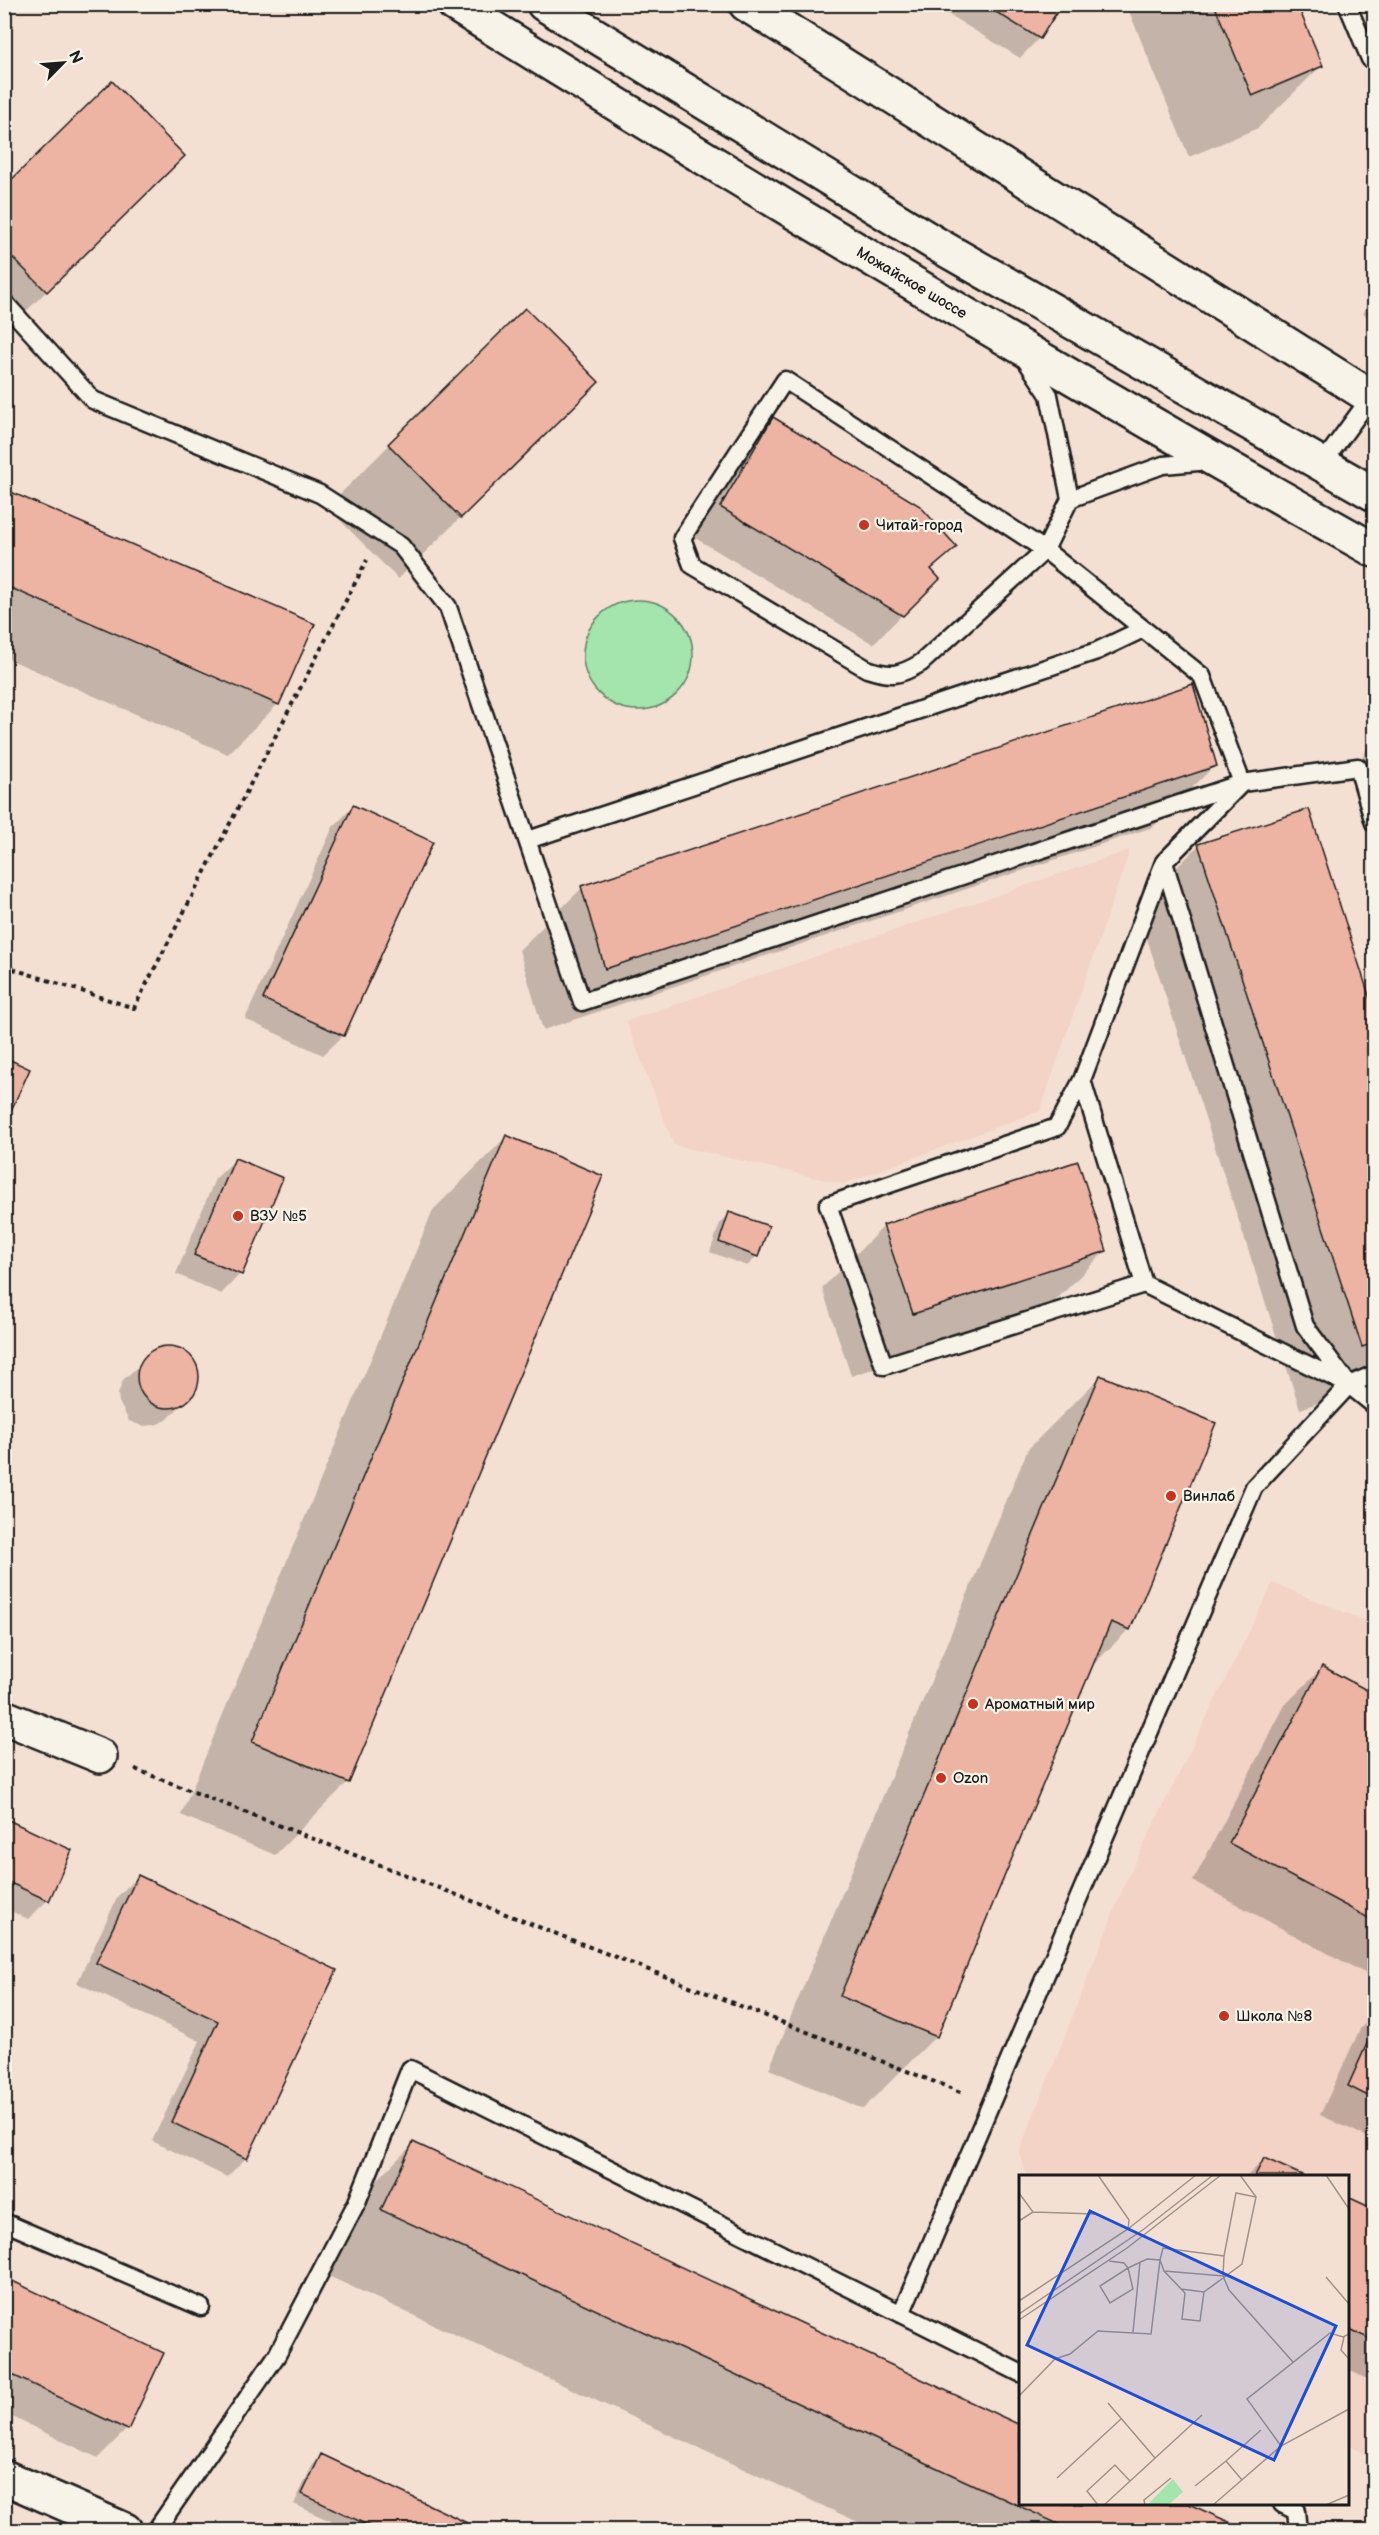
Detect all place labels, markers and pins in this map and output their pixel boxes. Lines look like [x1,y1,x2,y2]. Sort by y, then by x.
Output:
place label: Читай-город [876,516,962,535]
marker: Читай-город [857,518,871,532]
place label: ВЗУ №5 [250,1207,307,1226]
marker: ВЗУ №5 [231,1209,245,1223]
place label: Винлаб [1183,1487,1235,1506]
marker: Винлаб [1164,1489,1178,1503]
place label: Ароматный мир [984,1695,1095,1714]
marker: Ароматный мир [966,1697,980,1711]
place label: Ozon [953,1769,988,1788]
marker: Ozon [934,1771,948,1785]
place label: Школа №8 [1236,2007,1312,2026]
marker: Школа №8 [1217,2009,1231,2023]

